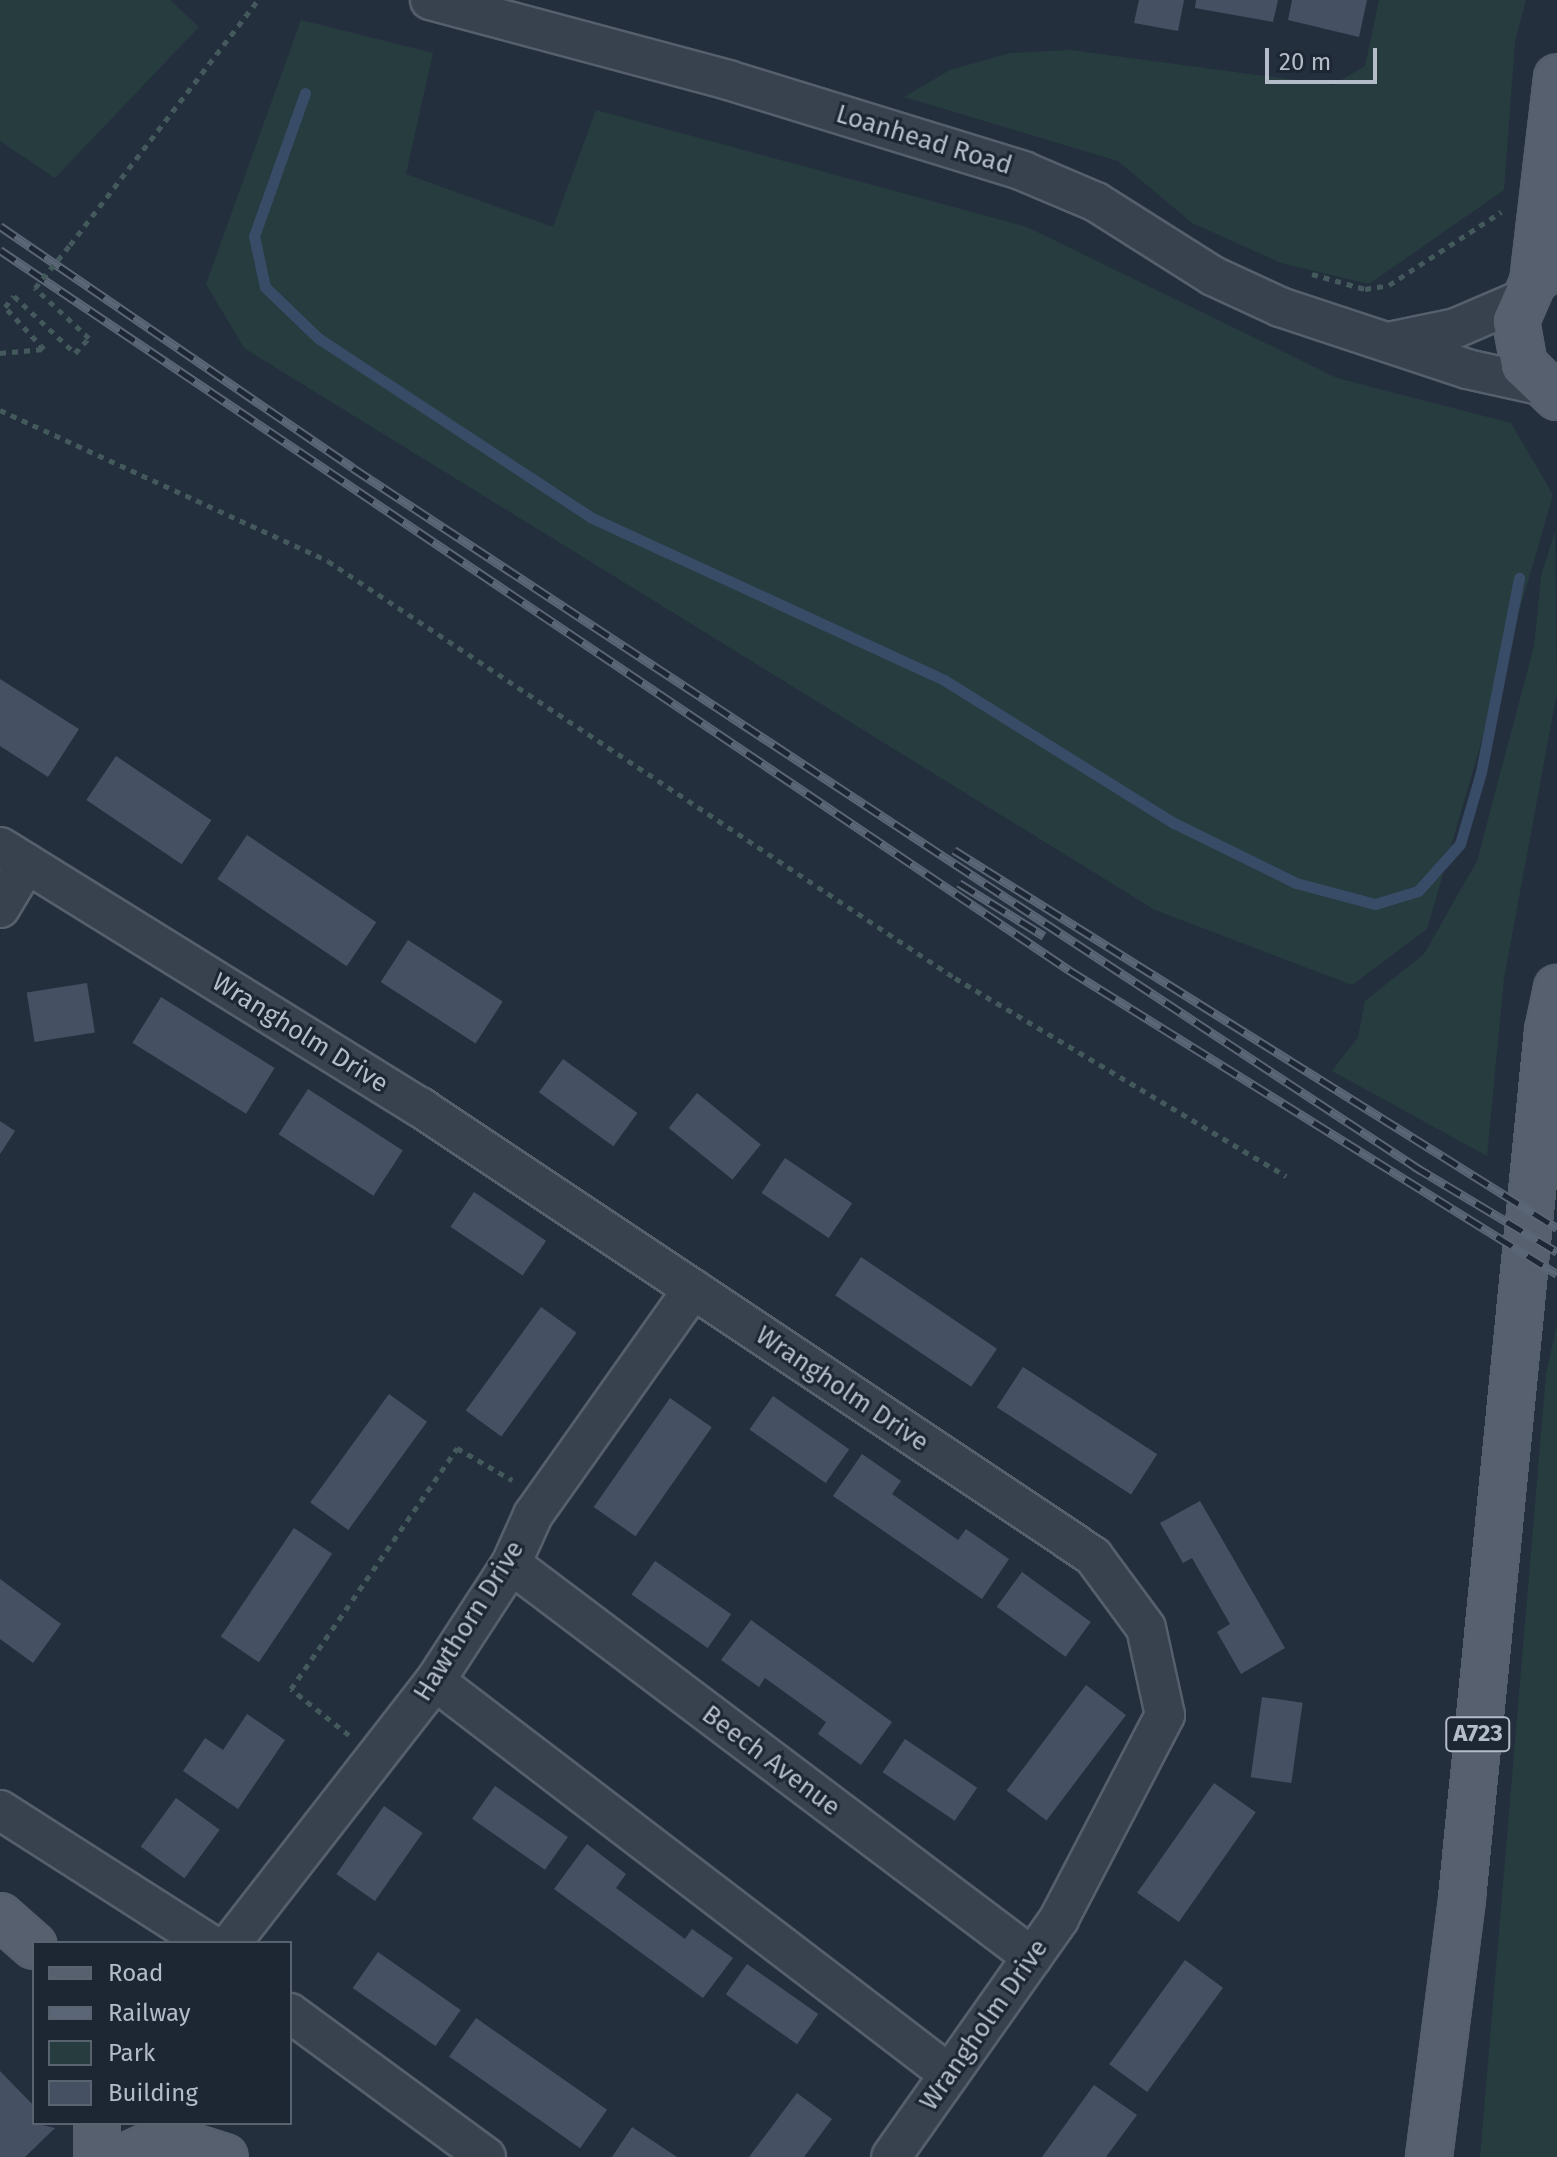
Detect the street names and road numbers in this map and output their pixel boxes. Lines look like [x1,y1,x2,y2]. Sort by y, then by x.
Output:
street label: Loanhead Road [832,98,1016,182]
street label: Wrangholm Drive [206,966,394,1100]
street label: Wrangholm Drive [750,1320,934,1458]
street label: Hawthorn Drive [407,1535,531,1707]
street label: Beech Avenue [696,1699,846,1823]
road number: A723 [1444,1714,1512,1754]
street label: Wrangholm Drive [913,1934,1055,2116]

